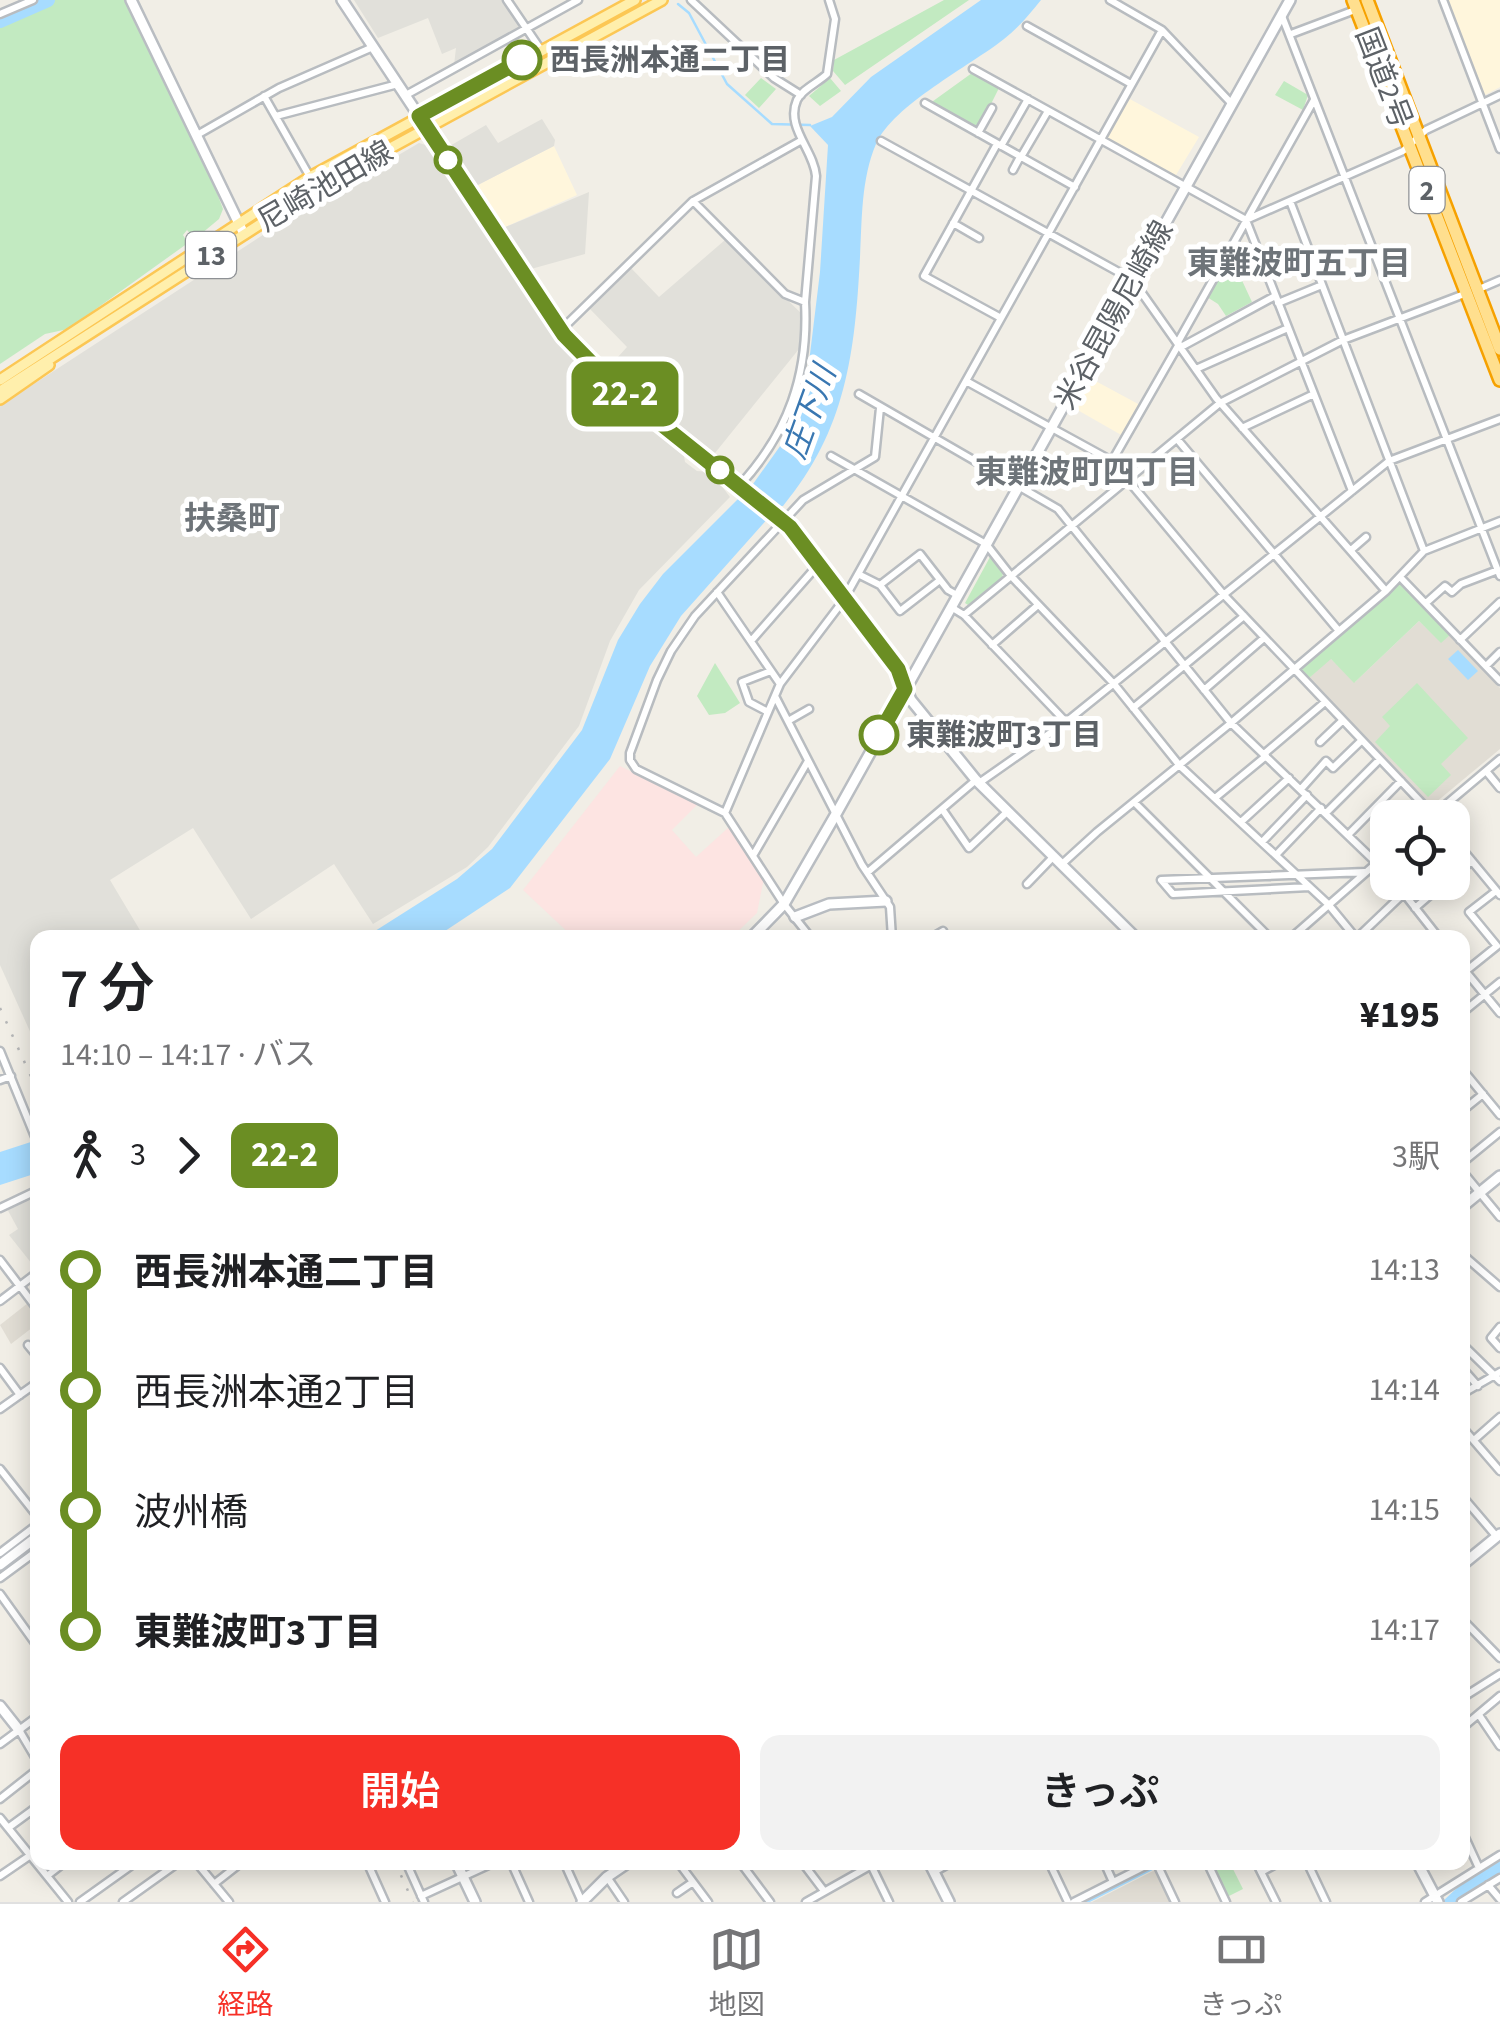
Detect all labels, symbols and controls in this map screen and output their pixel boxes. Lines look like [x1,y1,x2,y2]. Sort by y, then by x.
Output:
street label: 国道2号 [1345,21,1422,135]
place label: 西長洲本通二丁目 [550,39,790,82]
marker: 西長洲本通二丁目 [503,41,541,79]
street label: 尼崎池田線 [250,130,401,243]
unlabelled marker [435,147,461,173]
road number: 2 [1410,167,1444,213]
street label: 米谷昆陽尼崎線 [1045,213,1184,418]
road number: 13 [186,232,236,278]
district label: 東難波町五丁目 [1187,241,1411,287]
water label: 庄下川 [772,357,849,465]
line badge: 22-2 [555,362,695,426]
text: 22-2 [591,369,659,419]
district label: 東難波町四丁目 [975,450,1199,496]
unlabelled marker [707,457,733,483]
district label: 扶桑町 [184,496,280,542]
place label: 東難波町3丁目 [906,714,1102,757]
marker: 東難波町3丁目 [860,716,898,754]
map controls [1370,800,1470,900]
button: locate [1370,800,1470,900]
text: 7 分 [60,951,154,1029]
text: ¥195 [1360,988,1440,1042]
text: 14:10 – 14:17 · バス [60,1032,316,1078]
icon: walk [60,1128,115,1183]
icon: forward [161,1128,216,1183]
text: 22-2 [251,1130,318,1180]
text: 3 [130,1132,146,1178]
text: 3駅 [1392,1134,1440,1180]
text: 西長洲本通二丁目 [134,1246,438,1300]
text: 14:13 [1368,1247,1440,1293]
text: 西長洲本通2丁目 [134,1366,419,1420]
text: 14:14 [1368,1367,1440,1413]
text: 波州橋 [134,1486,248,1540]
text: 14:15 [1368,1487,1440,1533]
text: 東難波町3丁目 [134,1606,382,1660]
text: 14:17 [1368,1607,1440,1653]
button: 開始 [60,1735,740,1850]
button: きっぷ [760,1735,1440,1850]
tab: 経路 [218,1922,274,2025]
tab: 地図 [709,1922,765,2025]
tab: きっぷ [1200,1922,1282,2025]

